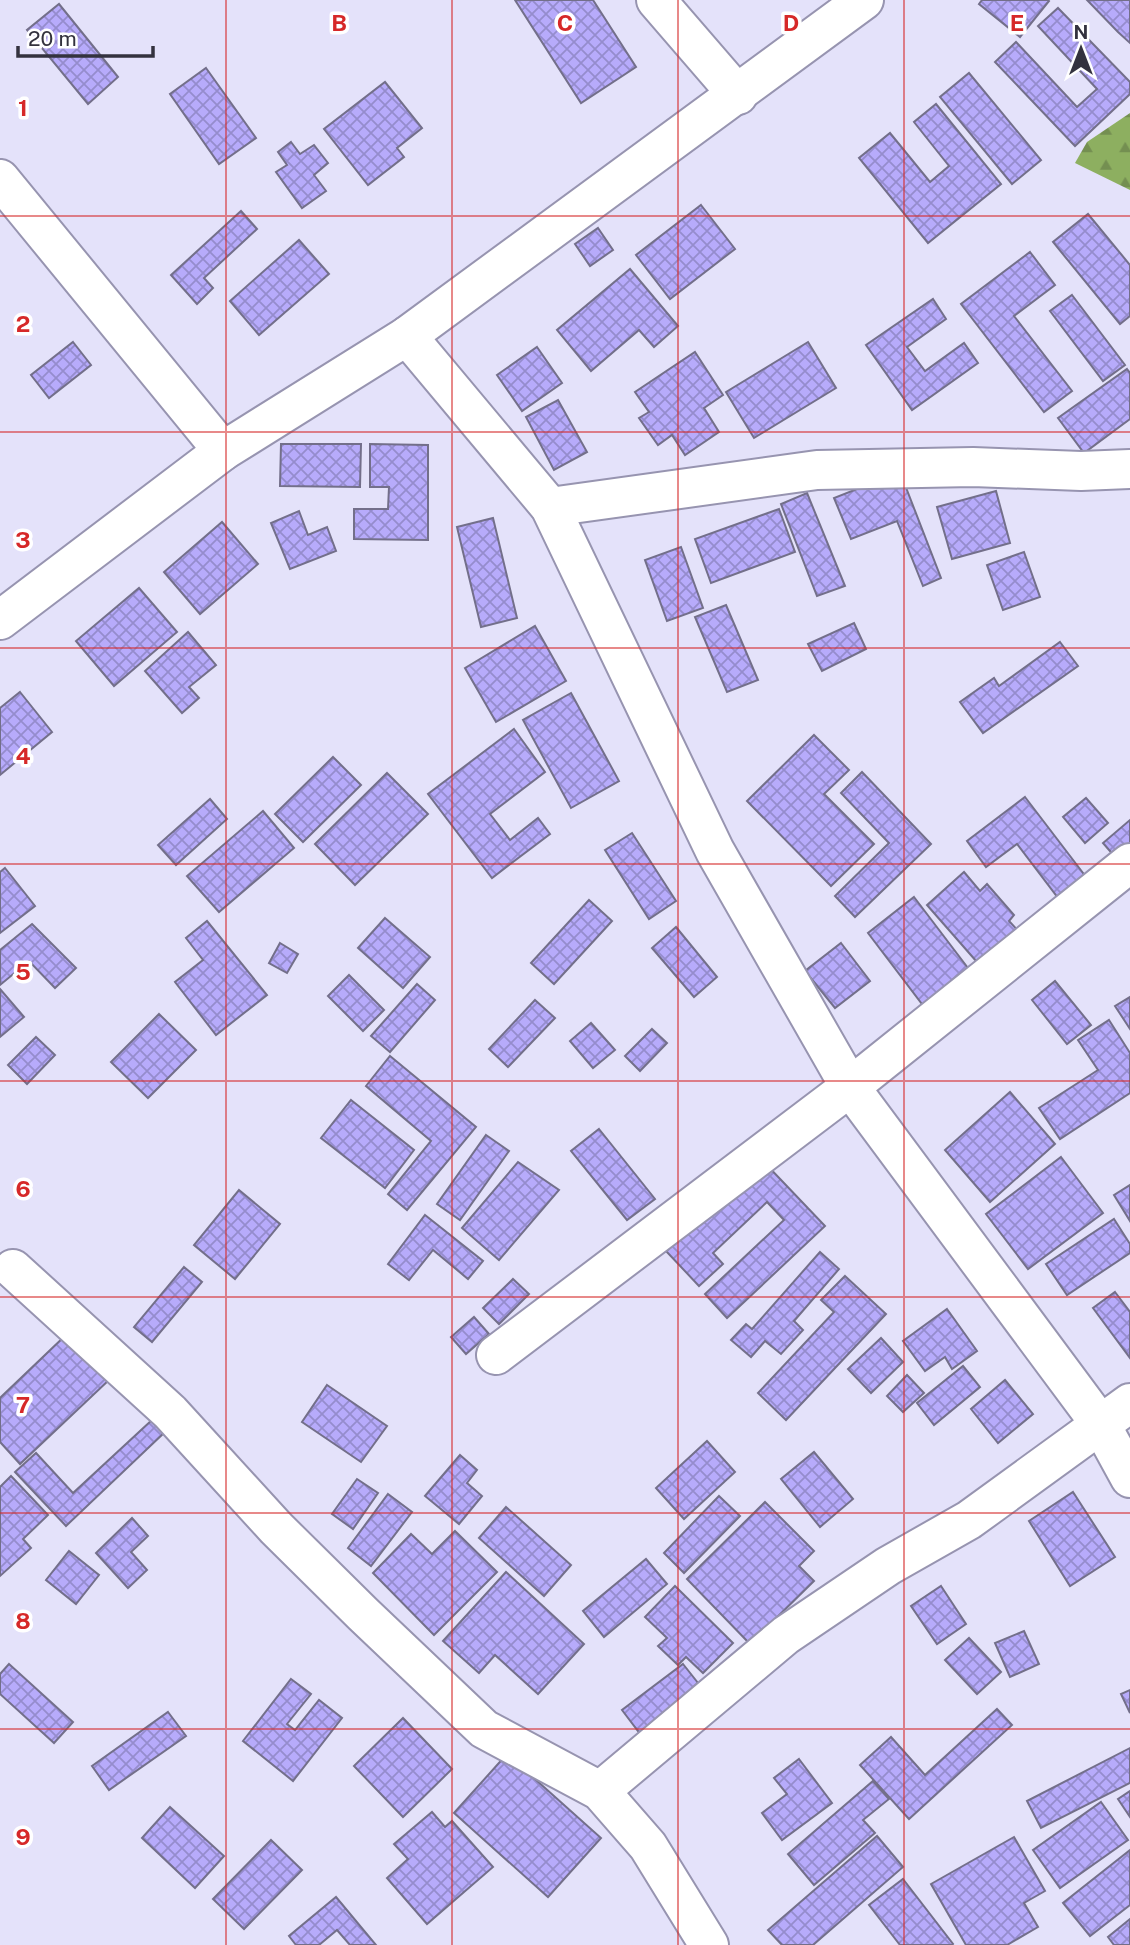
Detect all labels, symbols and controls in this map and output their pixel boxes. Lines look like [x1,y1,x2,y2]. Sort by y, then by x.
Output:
text: B [331,9,347,36]
text: C [557,9,573,36]
text: D [783,9,799,36]
text: E [1010,9,1024,36]
scale bar [18,14,152,58]
north arrow [1046,14,1116,84]
text: N [1074,21,1088,43]
text: 20 m [28,26,77,51]
text: 1 [18,94,28,121]
text: 2 [16,310,30,337]
text: 3 [15,526,31,553]
text: 4 [15,742,31,769]
text: 5 [15,958,31,985]
text: 6 [15,1175,31,1202]
text: 7 [16,1391,30,1418]
text: 8 [15,1607,31,1634]
text: 9 [15,1823,31,1850]

